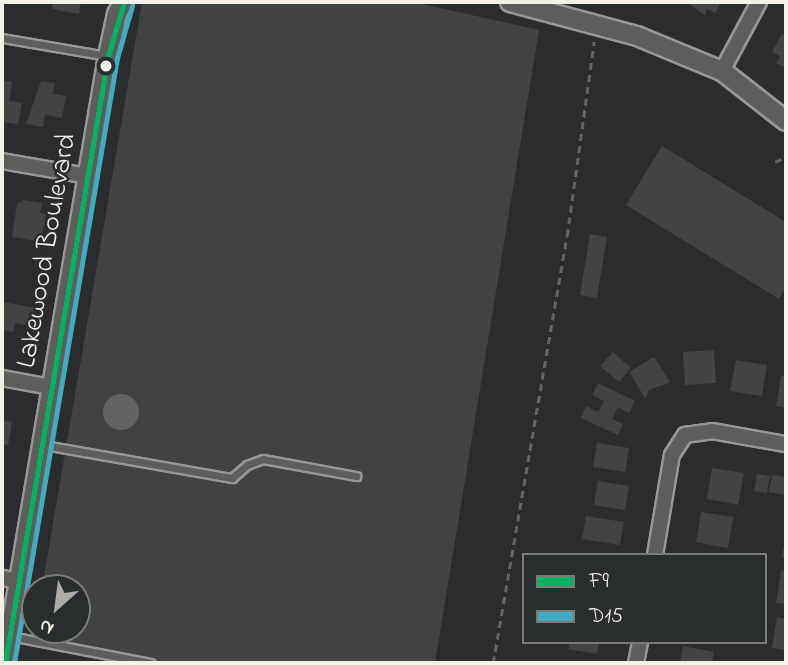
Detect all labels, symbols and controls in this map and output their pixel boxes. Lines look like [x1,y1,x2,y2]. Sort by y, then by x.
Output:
unlabelled marker [99,59,113,73]
street label: Lakewood Boulevard [11,131,85,371]
legend [522,553,767,644]
text: F9 [589,567,609,597]
north arrow [21,574,91,644]
text: D15 [589,602,623,632]
text: N [35,611,59,641]

